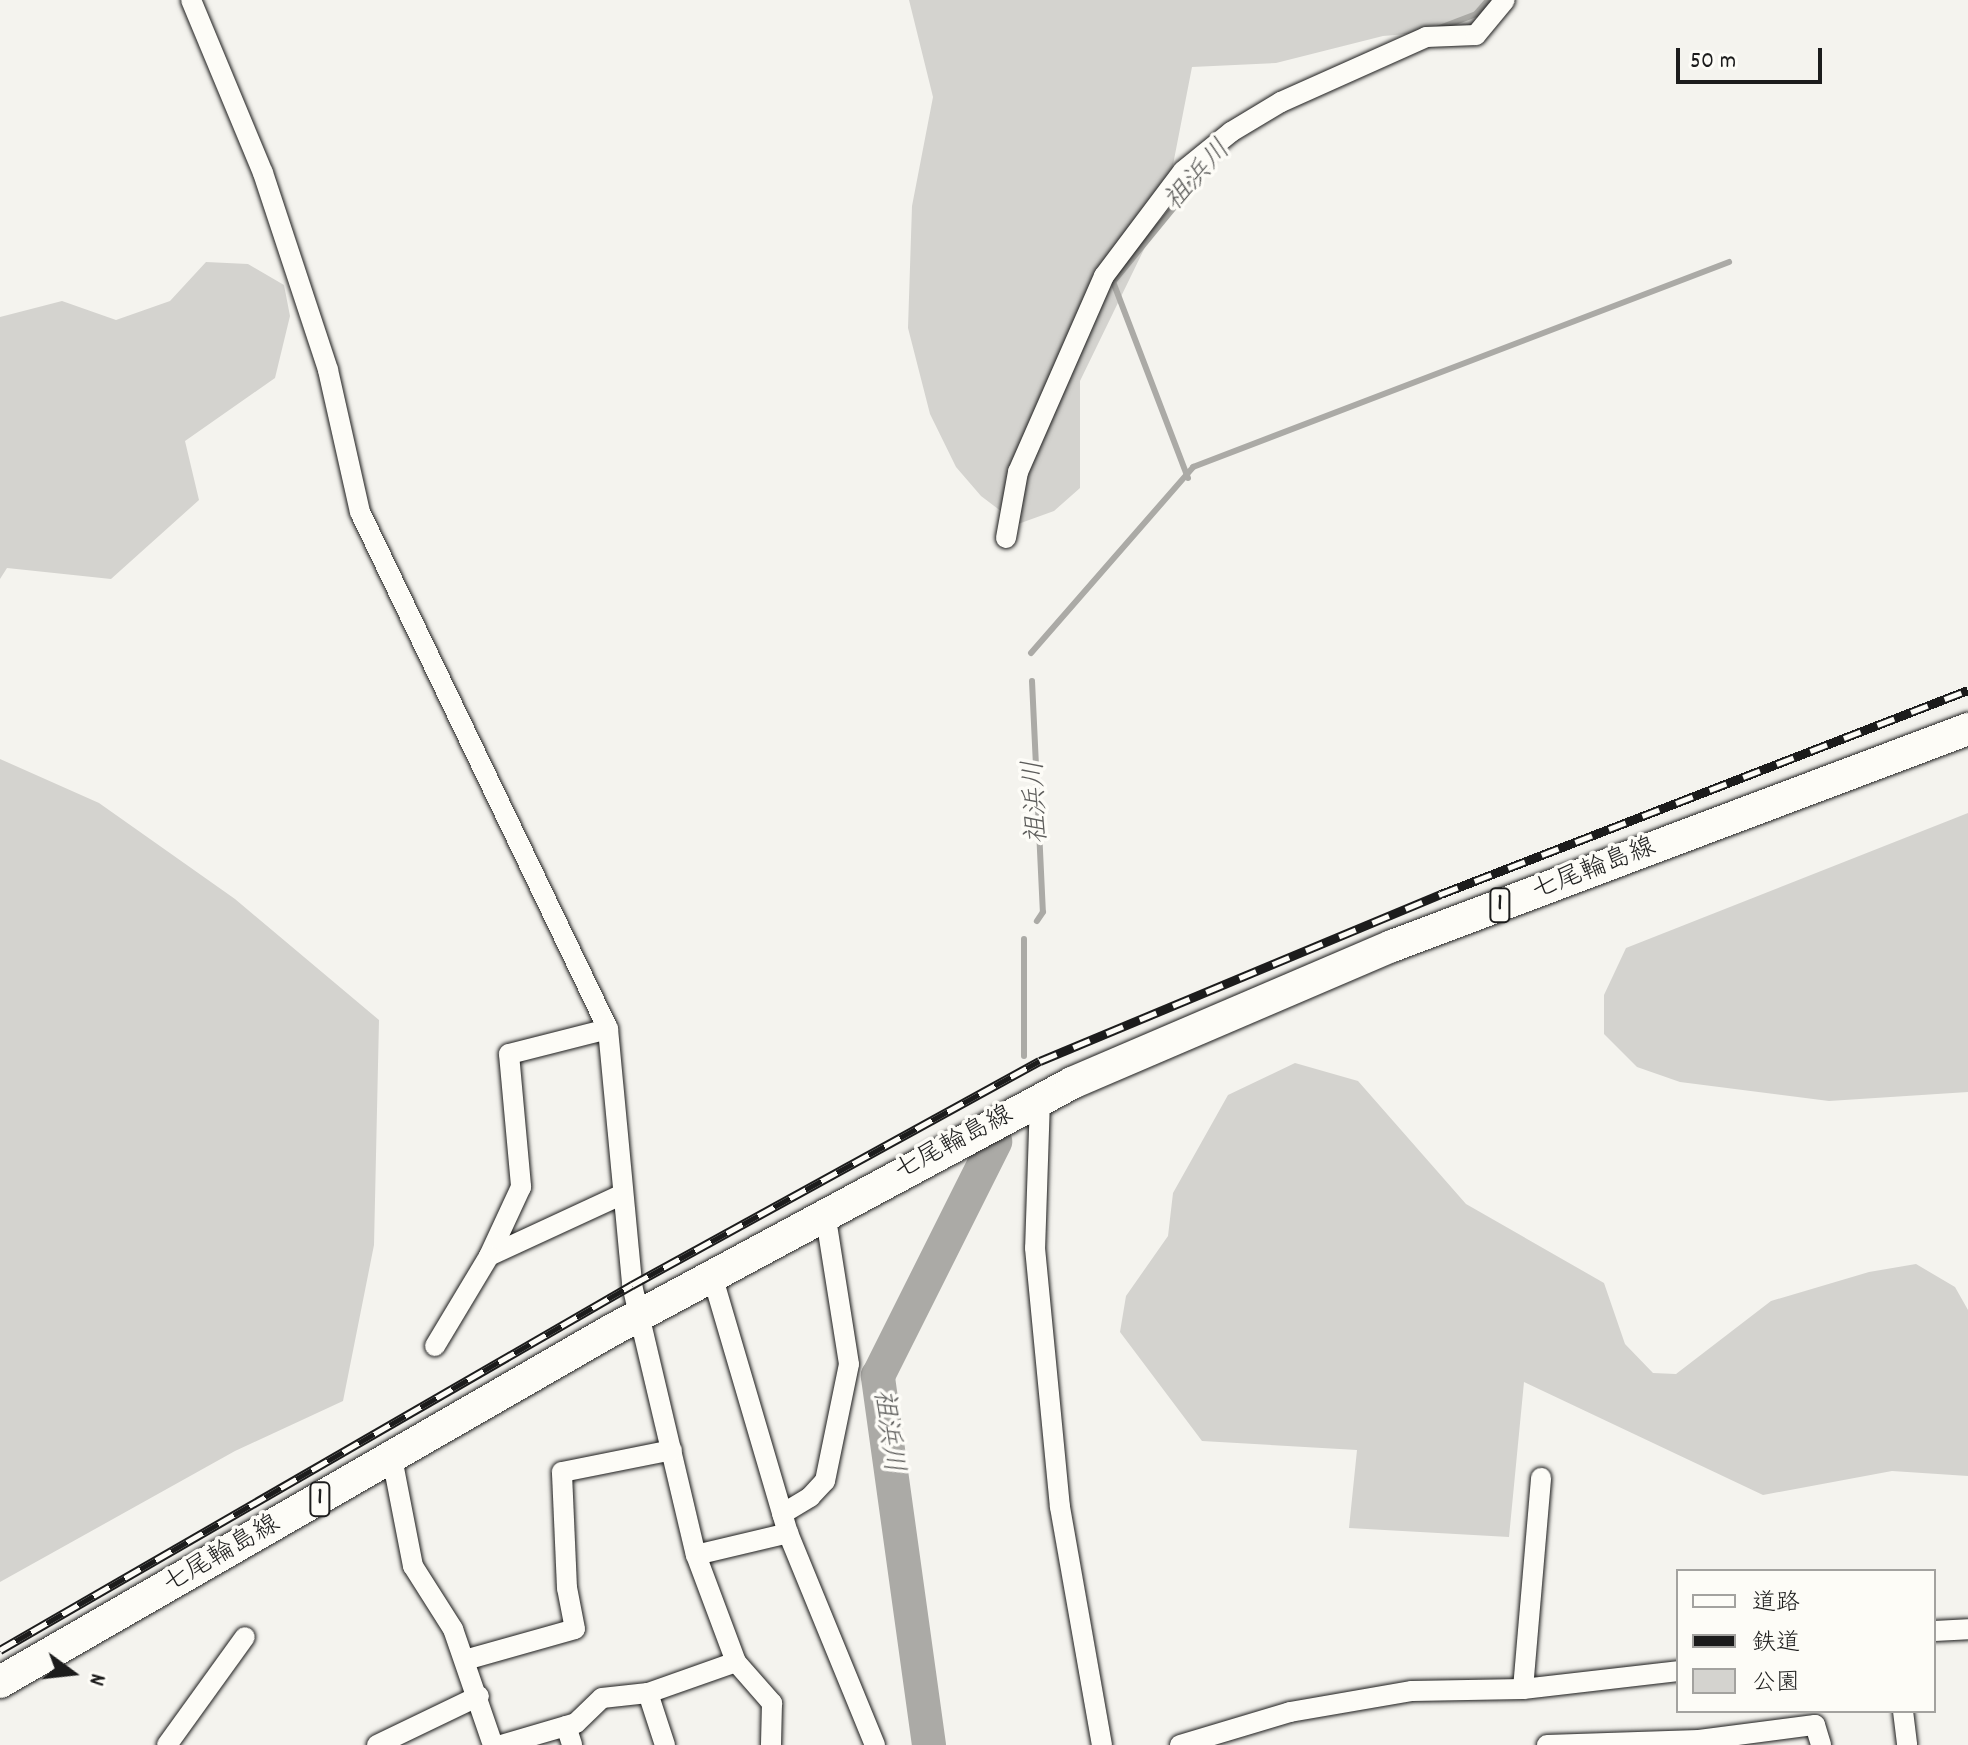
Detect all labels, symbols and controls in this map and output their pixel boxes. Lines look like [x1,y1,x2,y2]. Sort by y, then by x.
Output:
scale bar [1680,32,1826,82]
text: 50 m [1690,45,1736,79]
water label: 祖浜川 [1158,135,1240,219]
water label: 祖浜川 [1019,759,1057,845]
street label: 七尾輪島線 [1528,832,1660,908]
road number: 1 [1488,885,1512,925]
street label: 七尾輪島線 [889,1100,1019,1188]
water label: 祖浜川 [864,1387,908,1475]
road number: 1 [308,1479,332,1519]
street label: 七尾輪島線 [158,1509,286,1601]
legend [1676,1569,1936,1713]
text: 道路 [1752,1587,1800,1621]
text: 鉄道 [1752,1627,1800,1661]
north arrow [32,1633,112,1713]
text: 公園 [1752,1667,1800,1701]
text: N [79,1670,112,1689]

